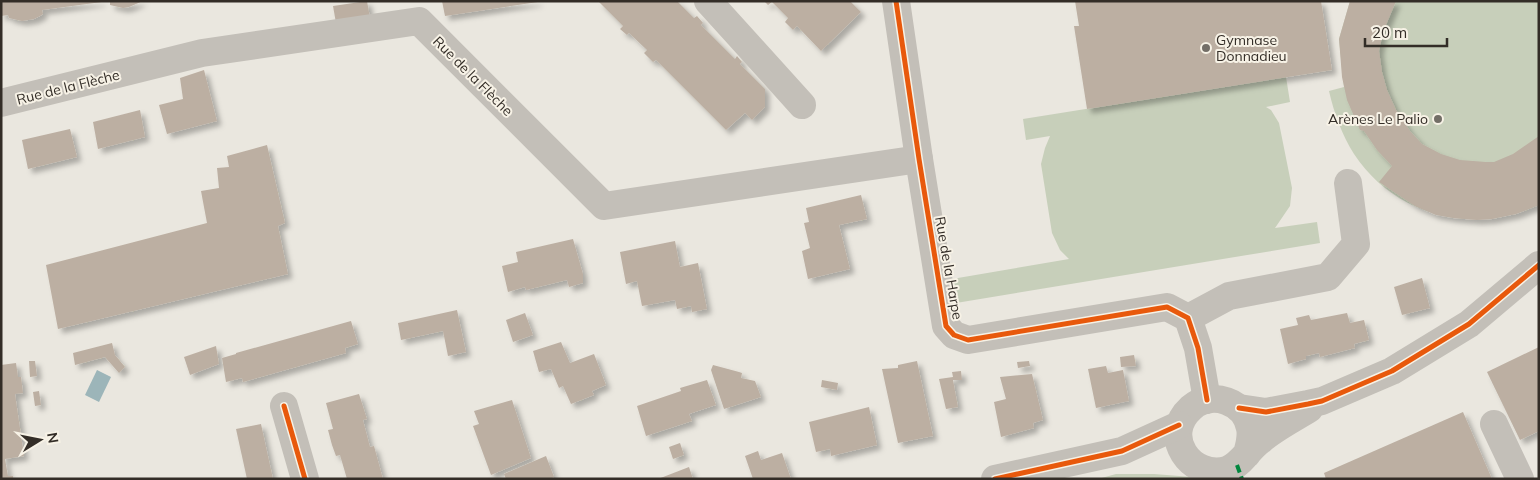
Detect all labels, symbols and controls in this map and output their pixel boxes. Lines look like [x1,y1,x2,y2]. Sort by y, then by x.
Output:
scale bar [1365,15,1448,47]
text: 20 m [1372,23,1407,42]
place label: Gymnase Donnadieu [1216,31,1287,65]
street label: Rue de la Flèche [429,32,517,120]
marker: Gymnase Donnadieu [1200,42,1212,54]
street label: Rue de la Flèche [15,65,121,109]
place label: Arènes Le Palio [1328,110,1428,128]
marker: Arènes Le Palio [1432,113,1444,125]
street label: Rue de la Harpe [931,215,967,321]
north arrow [15,415,65,465]
text: N [43,431,63,445]

